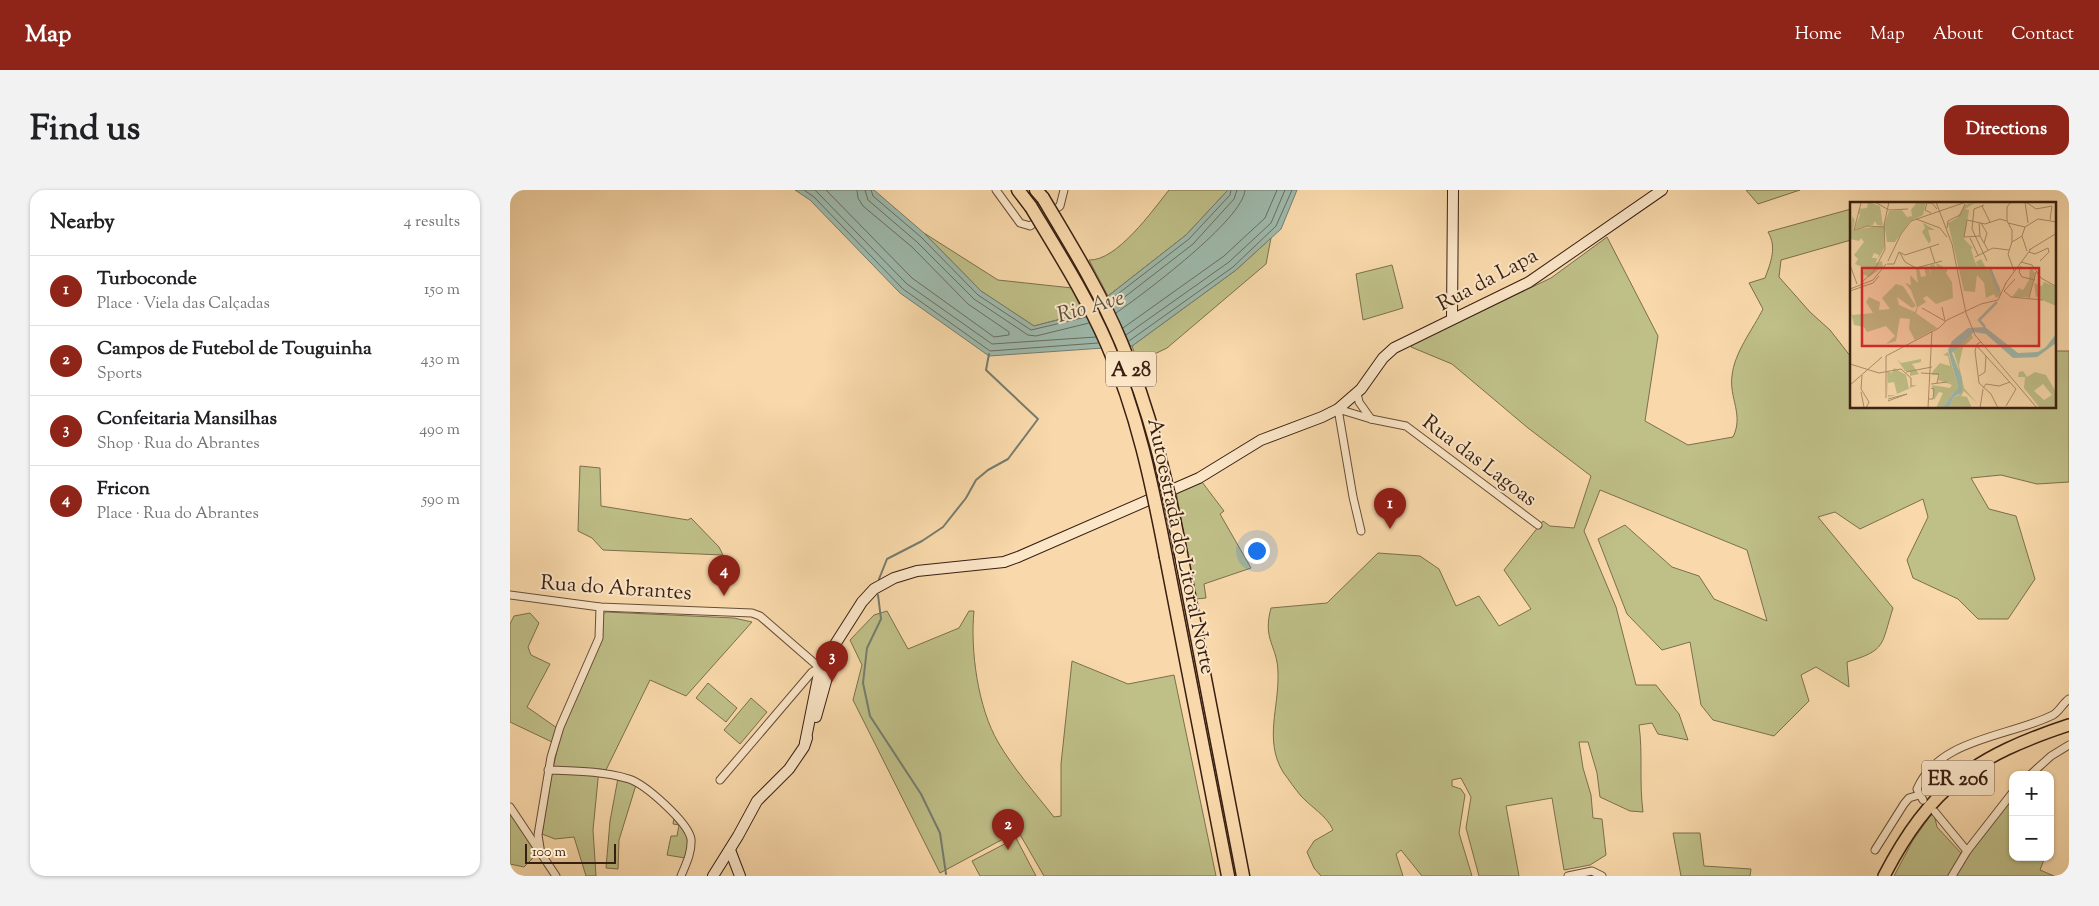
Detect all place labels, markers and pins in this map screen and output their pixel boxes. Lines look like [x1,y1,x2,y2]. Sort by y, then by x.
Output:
pin: 1 [1374,488,1406,529]
pin: 4 [708,555,740,596]
pin: 3 [816,641,848,682]
pin: 2 [992,809,1024,850]

